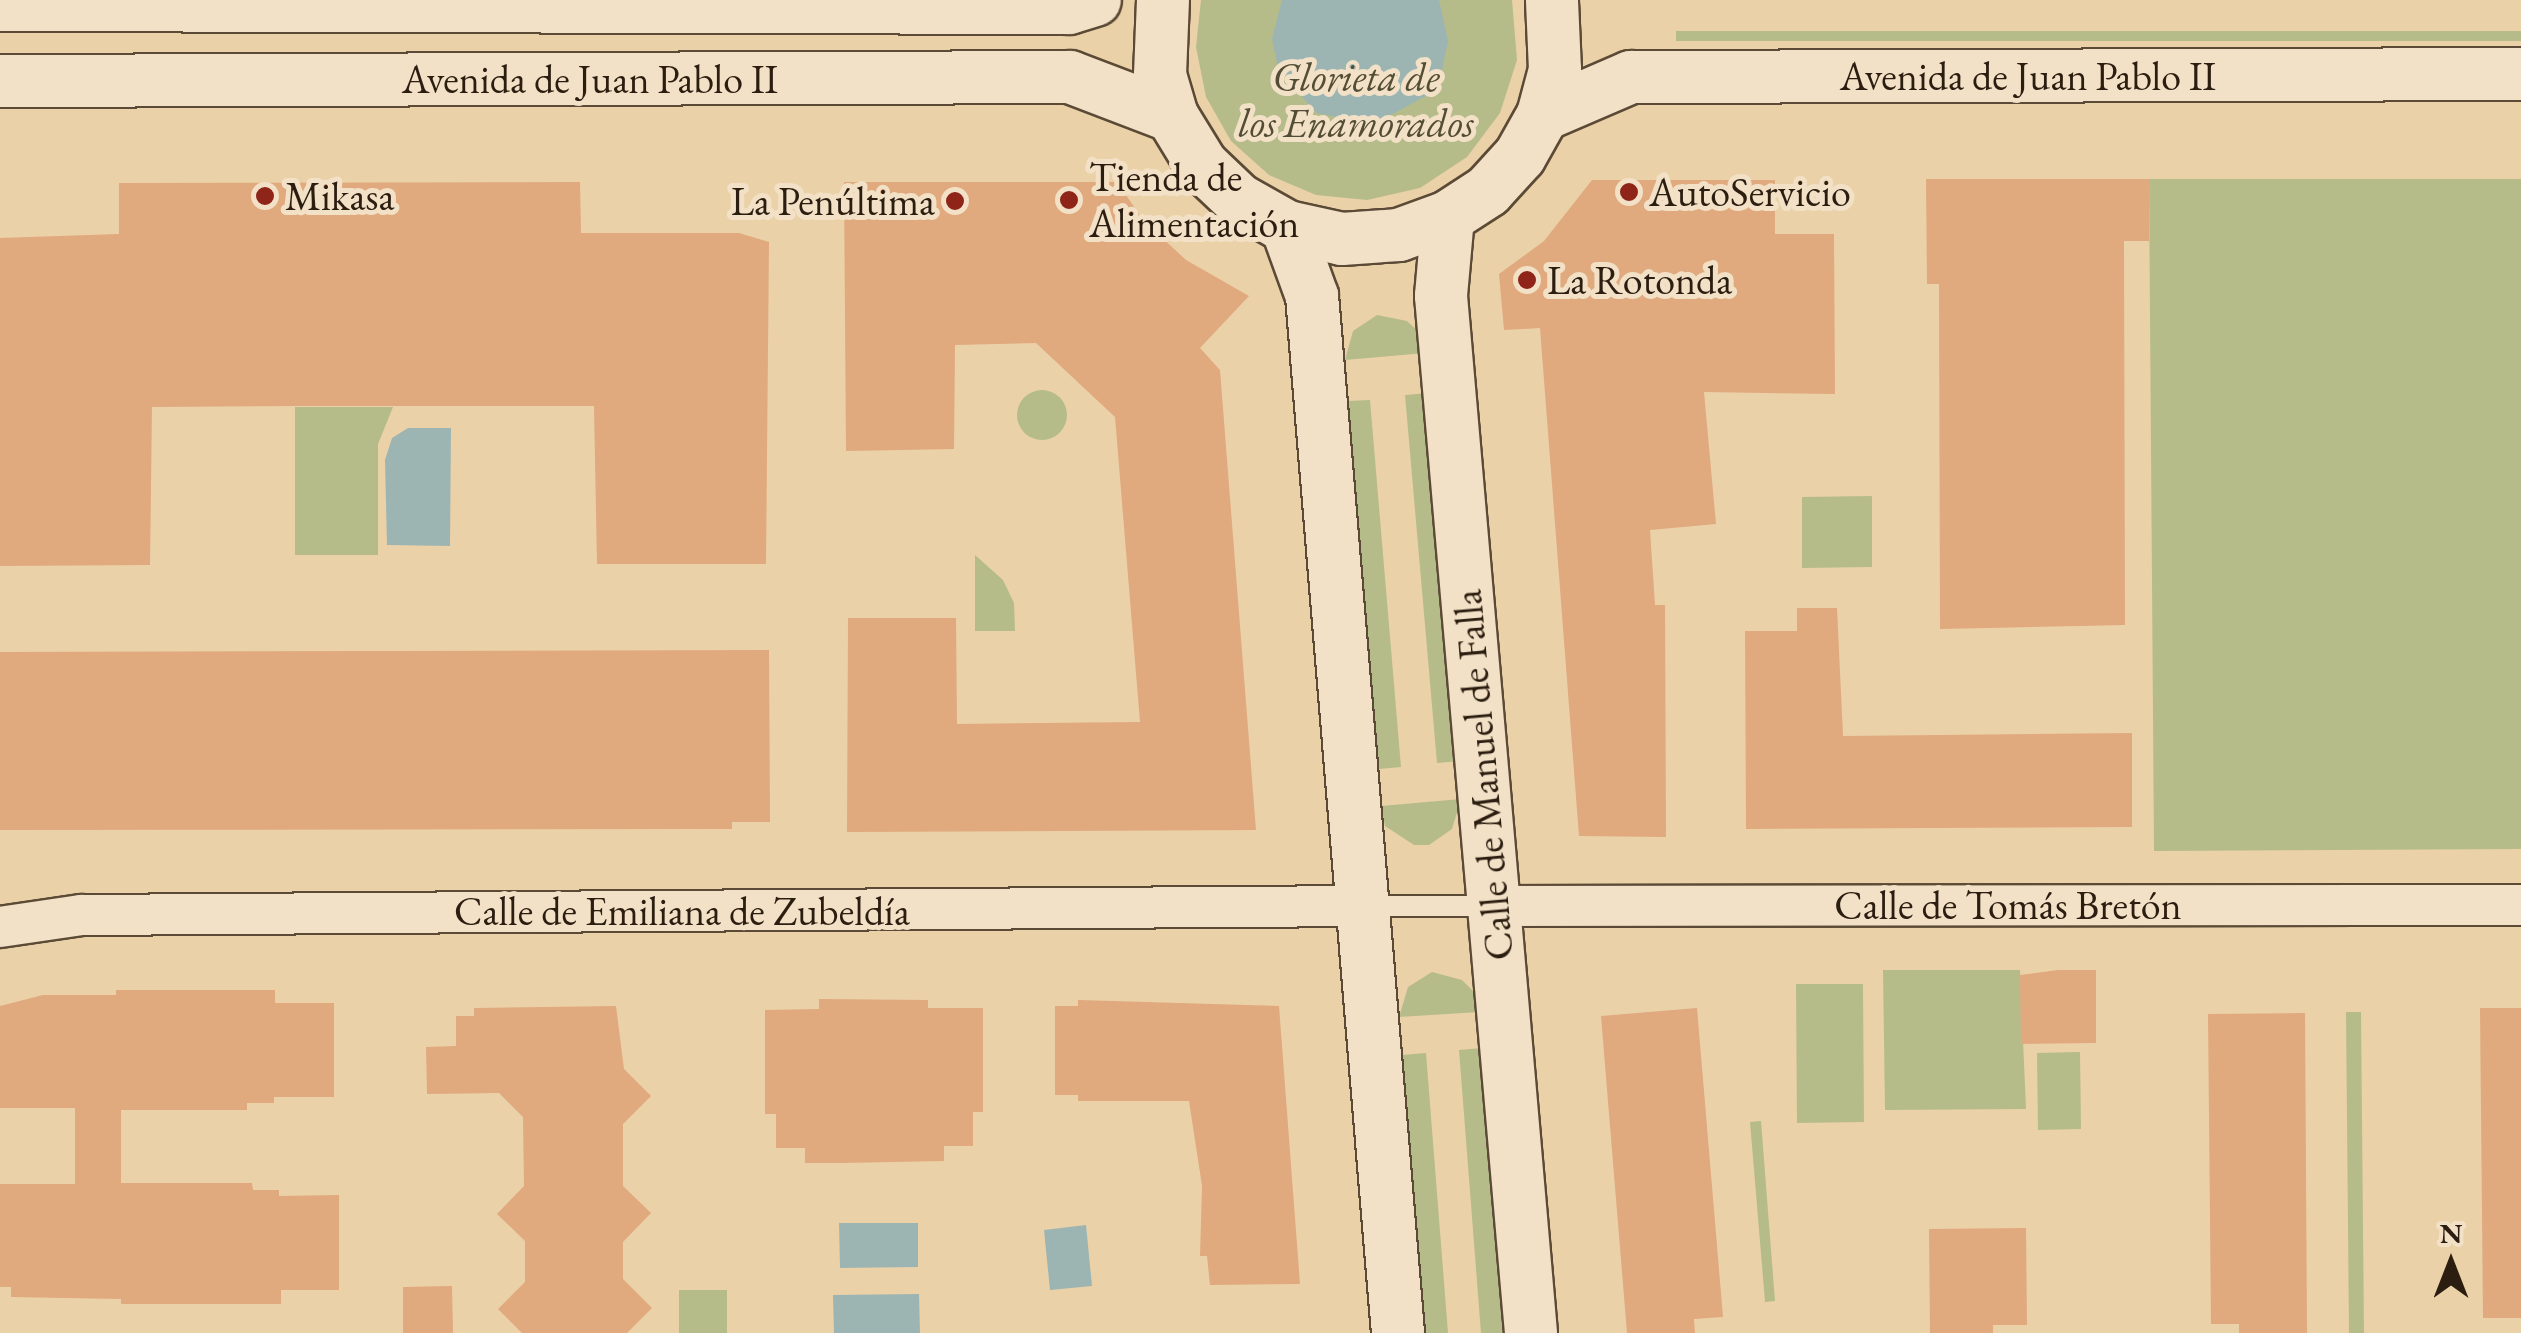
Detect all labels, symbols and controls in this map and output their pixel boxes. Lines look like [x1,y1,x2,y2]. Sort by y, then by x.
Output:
street label: Avenida de Juan Pablo II [1840,52,2216,100]
park label: Glorieta de los Enamorados [1238,53,1474,147]
street label: Avenida de Juan Pablo II [402,55,778,103]
place label: Tienda de Alimentación [1089,153,1299,247]
place label: AutoServicio [1649,168,1851,216]
place label: Mikasa [285,172,394,220]
place label: La Penúltima [731,177,935,225]
marker: AutoServicio [1618,181,1640,203]
marker: Mikasa [254,185,276,207]
marker: Tienda de Alimentación [1058,189,1080,211]
marker: La Penúltima [944,190,966,212]
place label: La Rotonda [1547,256,1732,304]
marker: La Rotonda [1516,269,1538,291]
street label: Calle de Manuel de Falla [1443,588,1523,962]
street label: Calle de Tomás Bretón [1834,881,2182,929]
street label: Calle de Emiliana de Zubeldía [454,887,910,935]
north arrow [2401,1213,2501,1313]
text: N [2440,1215,2462,1251]

